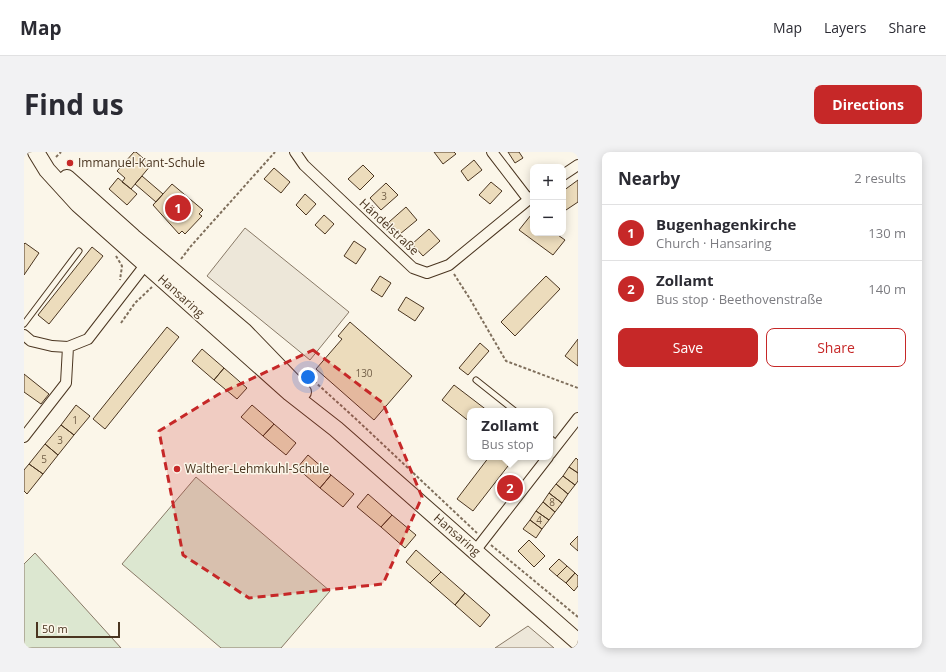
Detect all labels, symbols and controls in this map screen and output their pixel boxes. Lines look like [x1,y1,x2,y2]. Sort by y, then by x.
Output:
text: Map [20,15,61,41]
text: Map [773,18,802,37]
text: Layers [824,18,866,37]
text: Share [888,18,926,37]
text: Find us [24,85,124,123]
button: Directions [814,85,922,124]
place label: Immanuel-Kant-Schule [78,154,205,171]
marker: Immanuel-Kant-Schule [65,158,75,168]
map controls [530,164,566,236]
button: + [530,164,566,200]
text: Nearby [618,167,680,190]
text: 2 results [854,169,906,187]
house number: 3 [381,189,387,203]
pin: 1 [165,193,191,223]
street label: Händelstraße [356,195,423,259]
button: − [530,200,566,236]
text: Bugenhagenkirche [656,214,796,234]
text: 1 [627,224,635,242]
text: 130 m [868,224,906,242]
text: Church · Hansaring [656,234,772,252]
street label: Hansaring [154,270,209,321]
text: Zollamt [656,270,713,290]
text: 2 [627,280,635,298]
text: 140 m [868,280,906,298]
text: Bus stop · Beethovenstraße [656,290,823,308]
button: Save [618,328,758,367]
button: Share [766,328,906,367]
house number: 130 [355,366,373,380]
your location [298,367,318,387]
popup [467,408,553,460]
house number: 1 [72,413,78,427]
text: Zollamt [481,415,539,435]
house number: 3 [57,433,63,447]
text: Bus stop [481,435,534,453]
house number: 5 [41,452,47,466]
place label: Walther-Lehmkuhl-Schule [185,460,329,477]
marker: Walther-Lehmkuhl-Schule [172,464,182,474]
pin: 2 [497,473,523,503]
house number: 8 [549,495,555,509]
street label: Hansaring [430,509,485,560]
house number: 4 [536,513,542,527]
scale bar [36,620,120,639]
text: 50 m [42,621,68,636]

